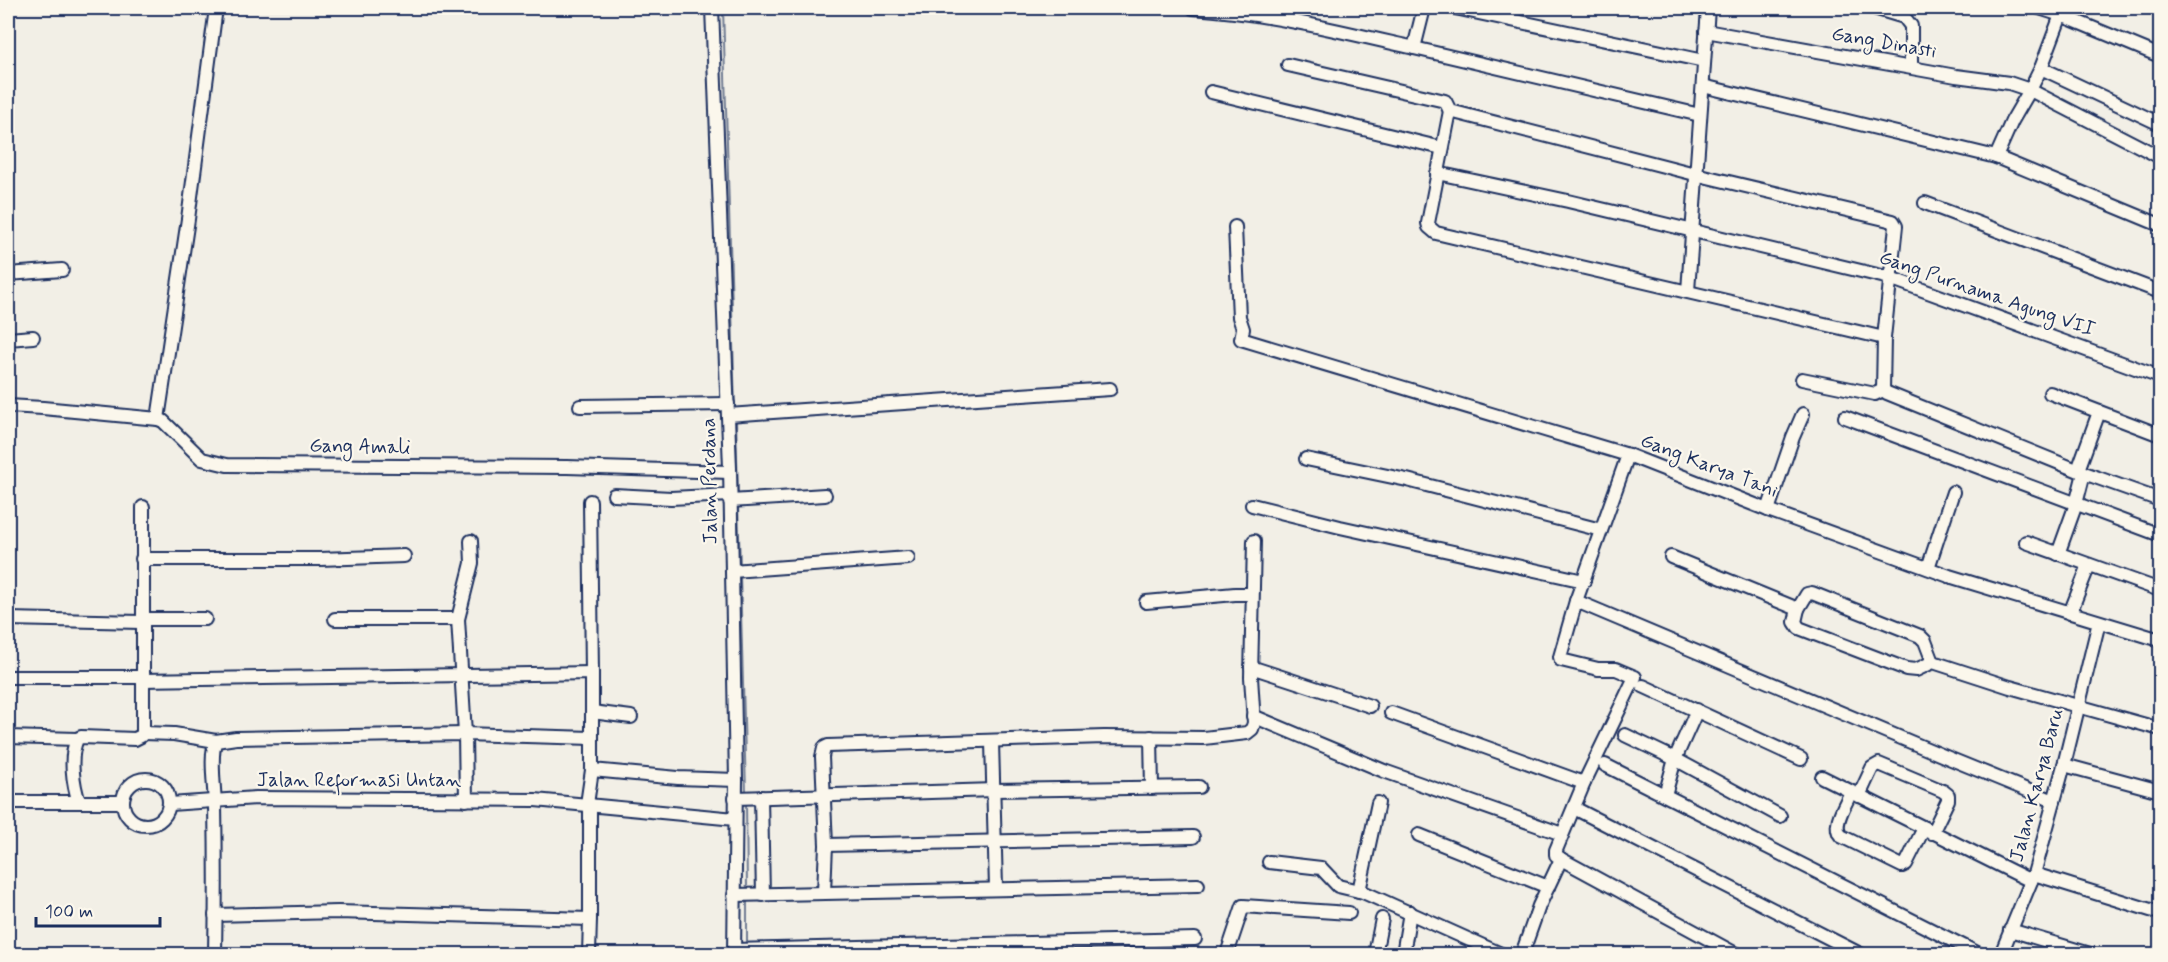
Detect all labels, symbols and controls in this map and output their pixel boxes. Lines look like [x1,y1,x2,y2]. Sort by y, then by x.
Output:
street label: Gang Dinasti [1829,20,1939,66]
street label: Gang Purnama Agung VII [1875,244,2099,345]
street label: Jalan Perdana [695,418,725,544]
street label: Gang Karya Tani [1636,427,1782,506]
street label: Gang Amali [309,433,411,462]
street label: Jalan Karya Baru [2003,705,2071,865]
street label: Jalan Reformasi Untan [257,767,462,796]
scale bar [36,890,160,928]
text: 100 m [45,900,93,924]

